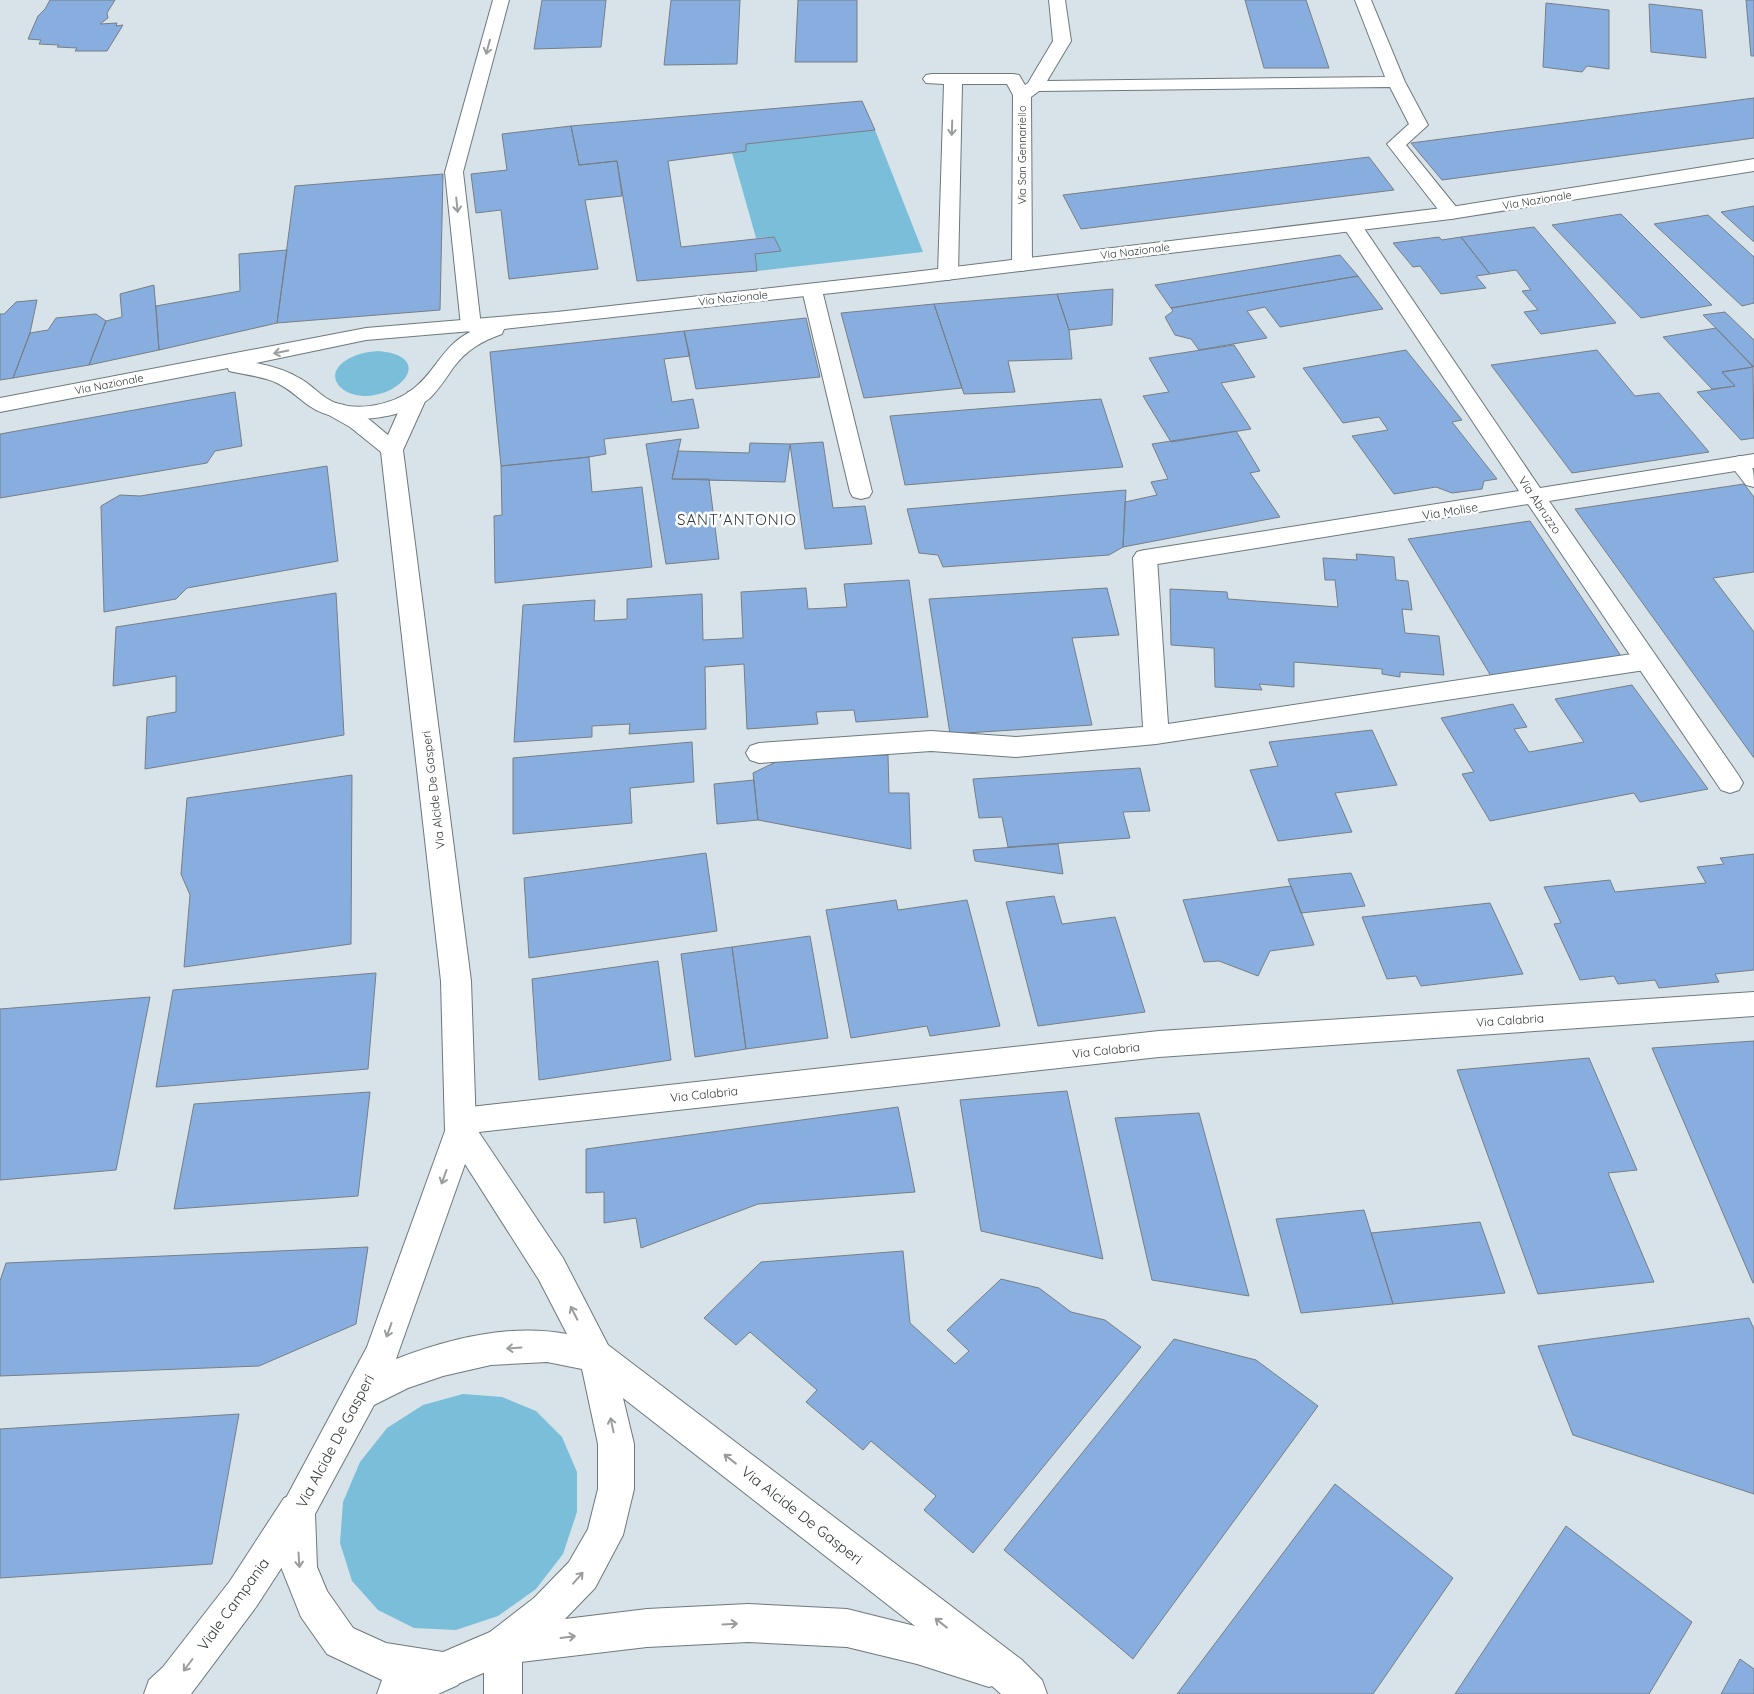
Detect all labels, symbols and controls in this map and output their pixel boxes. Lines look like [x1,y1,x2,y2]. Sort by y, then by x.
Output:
one-way arrow [483,39,493,55]
street label: Via San Gennariello [1015,105,1029,205]
one-way arrow [947,120,957,136]
street label: Via Nazionale [1501,188,1573,212]
one-way arrow [452,196,462,212]
street label: Via Nazionale [1099,240,1171,262]
street label: Via Nazionale [697,287,769,309]
one-way arrow [273,348,289,357]
street label: Via Nazionale [73,370,145,398]
street label: Via Abruzzo [1515,473,1565,537]
street label: Via Molise [1421,499,1479,523]
district label: SANT'ANTONIO [677,510,797,529]
street label: Via Alcide De Gasperi [418,730,448,850]
street label: Via Calabria [1476,1010,1544,1030]
street label: Via Calabria [1071,1039,1141,1061]
street label: Via Calabria [669,1083,739,1105]
one-way arrow [439,1169,448,1185]
one-way arrow [569,1306,578,1321]
one-way arrow [384,1322,393,1338]
one-way arrow [506,1343,522,1352]
street label: Via Alcide De Gasperi [292,1371,378,1511]
one-way arrow [606,1418,616,1434]
one-way arrow [724,1454,737,1465]
street label: Via Alcide De Gasperi [738,1462,866,1568]
one-way arrow [294,1551,303,1567]
street label: Viale Campania [193,1554,273,1654]
one-way arrow [573,1572,584,1585]
one-way arrow [935,1618,948,1629]
one-way arrow [722,1619,738,1628]
one-way arrow [560,1632,576,1642]
one-way arrow [183,1658,194,1671]

